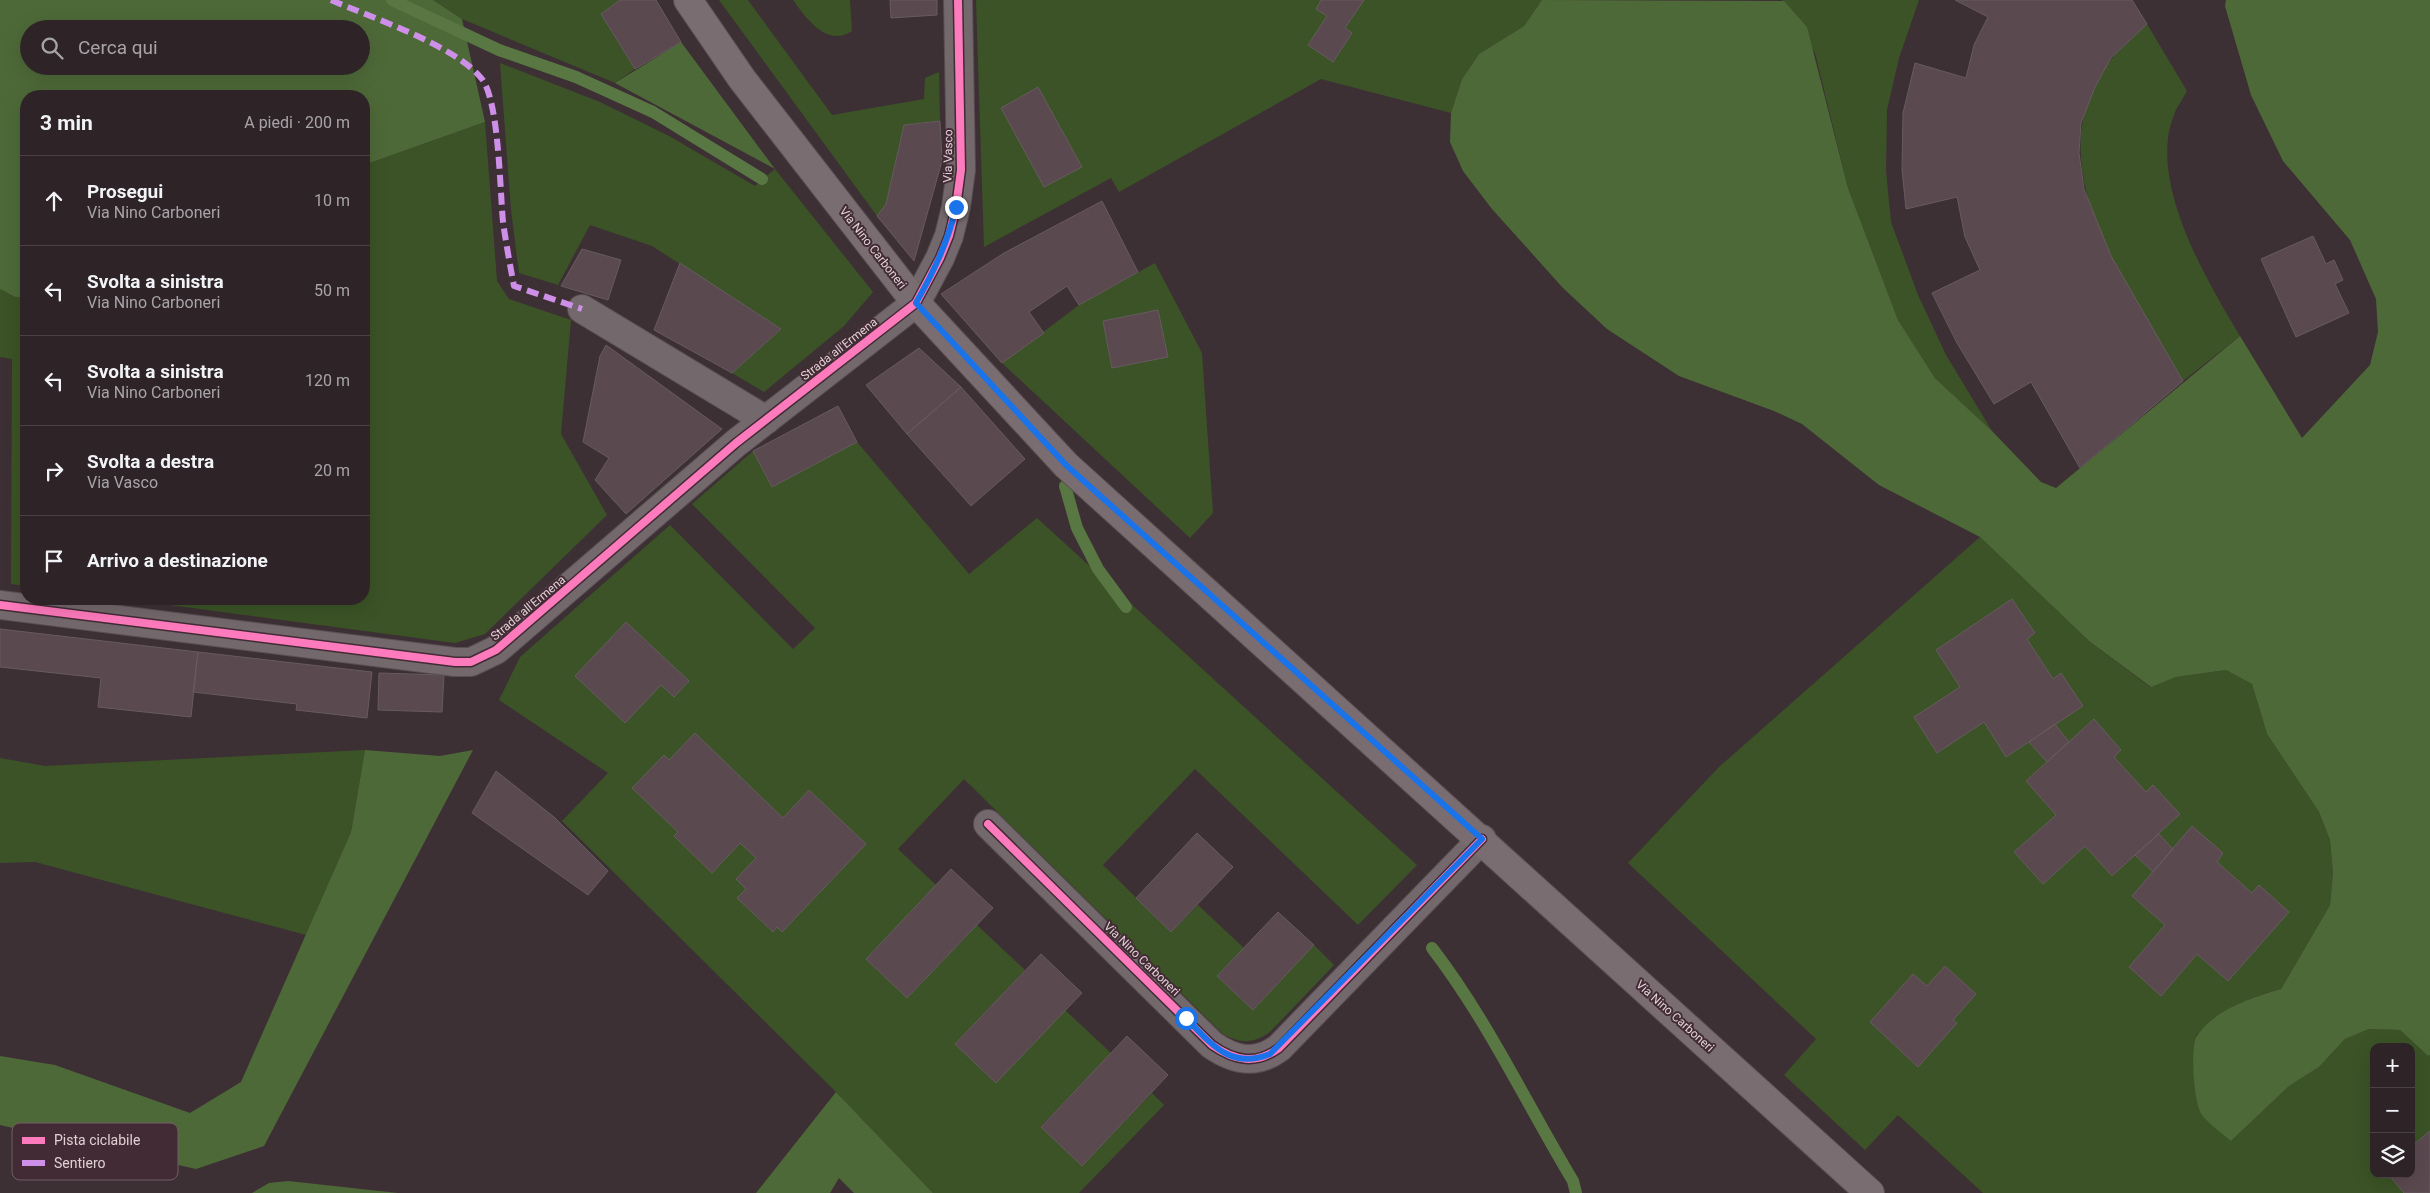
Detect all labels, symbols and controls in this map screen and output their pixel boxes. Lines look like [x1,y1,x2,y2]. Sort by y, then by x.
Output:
search box [20,20,370,75]
icon: search [38,34,66,62]
text: Cerca qui [78,36,158,59]
text: 3 min [40,111,93,135]
text: A piedi · 200 m [244,113,350,132]
street label: Via Vasco [941,129,955,183]
text: Prosegui [87,180,163,203]
icon: ahead [40,187,68,215]
text: 10 m [314,191,350,210]
route end [945,196,968,219]
text: Via Nino Carboneri [87,203,220,222]
street label: Via Nino Carboneri [837,204,909,292]
text: Svolta a sinistra [87,270,224,293]
icon: left [40,277,68,305]
text: 50 m [314,281,350,300]
text: Via Nino Carboneri [87,293,220,312]
street label: Strada all'Ermena [798,315,880,383]
text: Svolta a sinistra [87,360,224,383]
icon: left [40,367,68,395]
text: 120 m [305,371,350,390]
text: Via Nino Carboneri [87,383,220,402]
text: Svolta a destra [87,450,214,473]
icon: right [40,457,68,485]
text: 20 m [314,461,350,480]
text: Via Vasco [87,473,158,492]
icon: arrive [40,547,68,575]
text: Arrivo a destinazione [87,549,268,572]
street label: Strada all'Ermena [488,573,568,643]
street label: Via Nino Carboneri [1101,919,1183,999]
street label: Via Nino Carboneri [1633,977,1717,1055]
route start [1175,1007,1198,1030]
map controls [2370,1043,2415,1178]
button: + [2370,1043,2415,1088]
button: − [2370,1088,2415,1133]
legend [12,1123,178,1180]
text: Pista ciclabile [54,1132,140,1148]
button: layers [2370,1133,2415,1178]
text: Sentiero [54,1155,105,1171]

